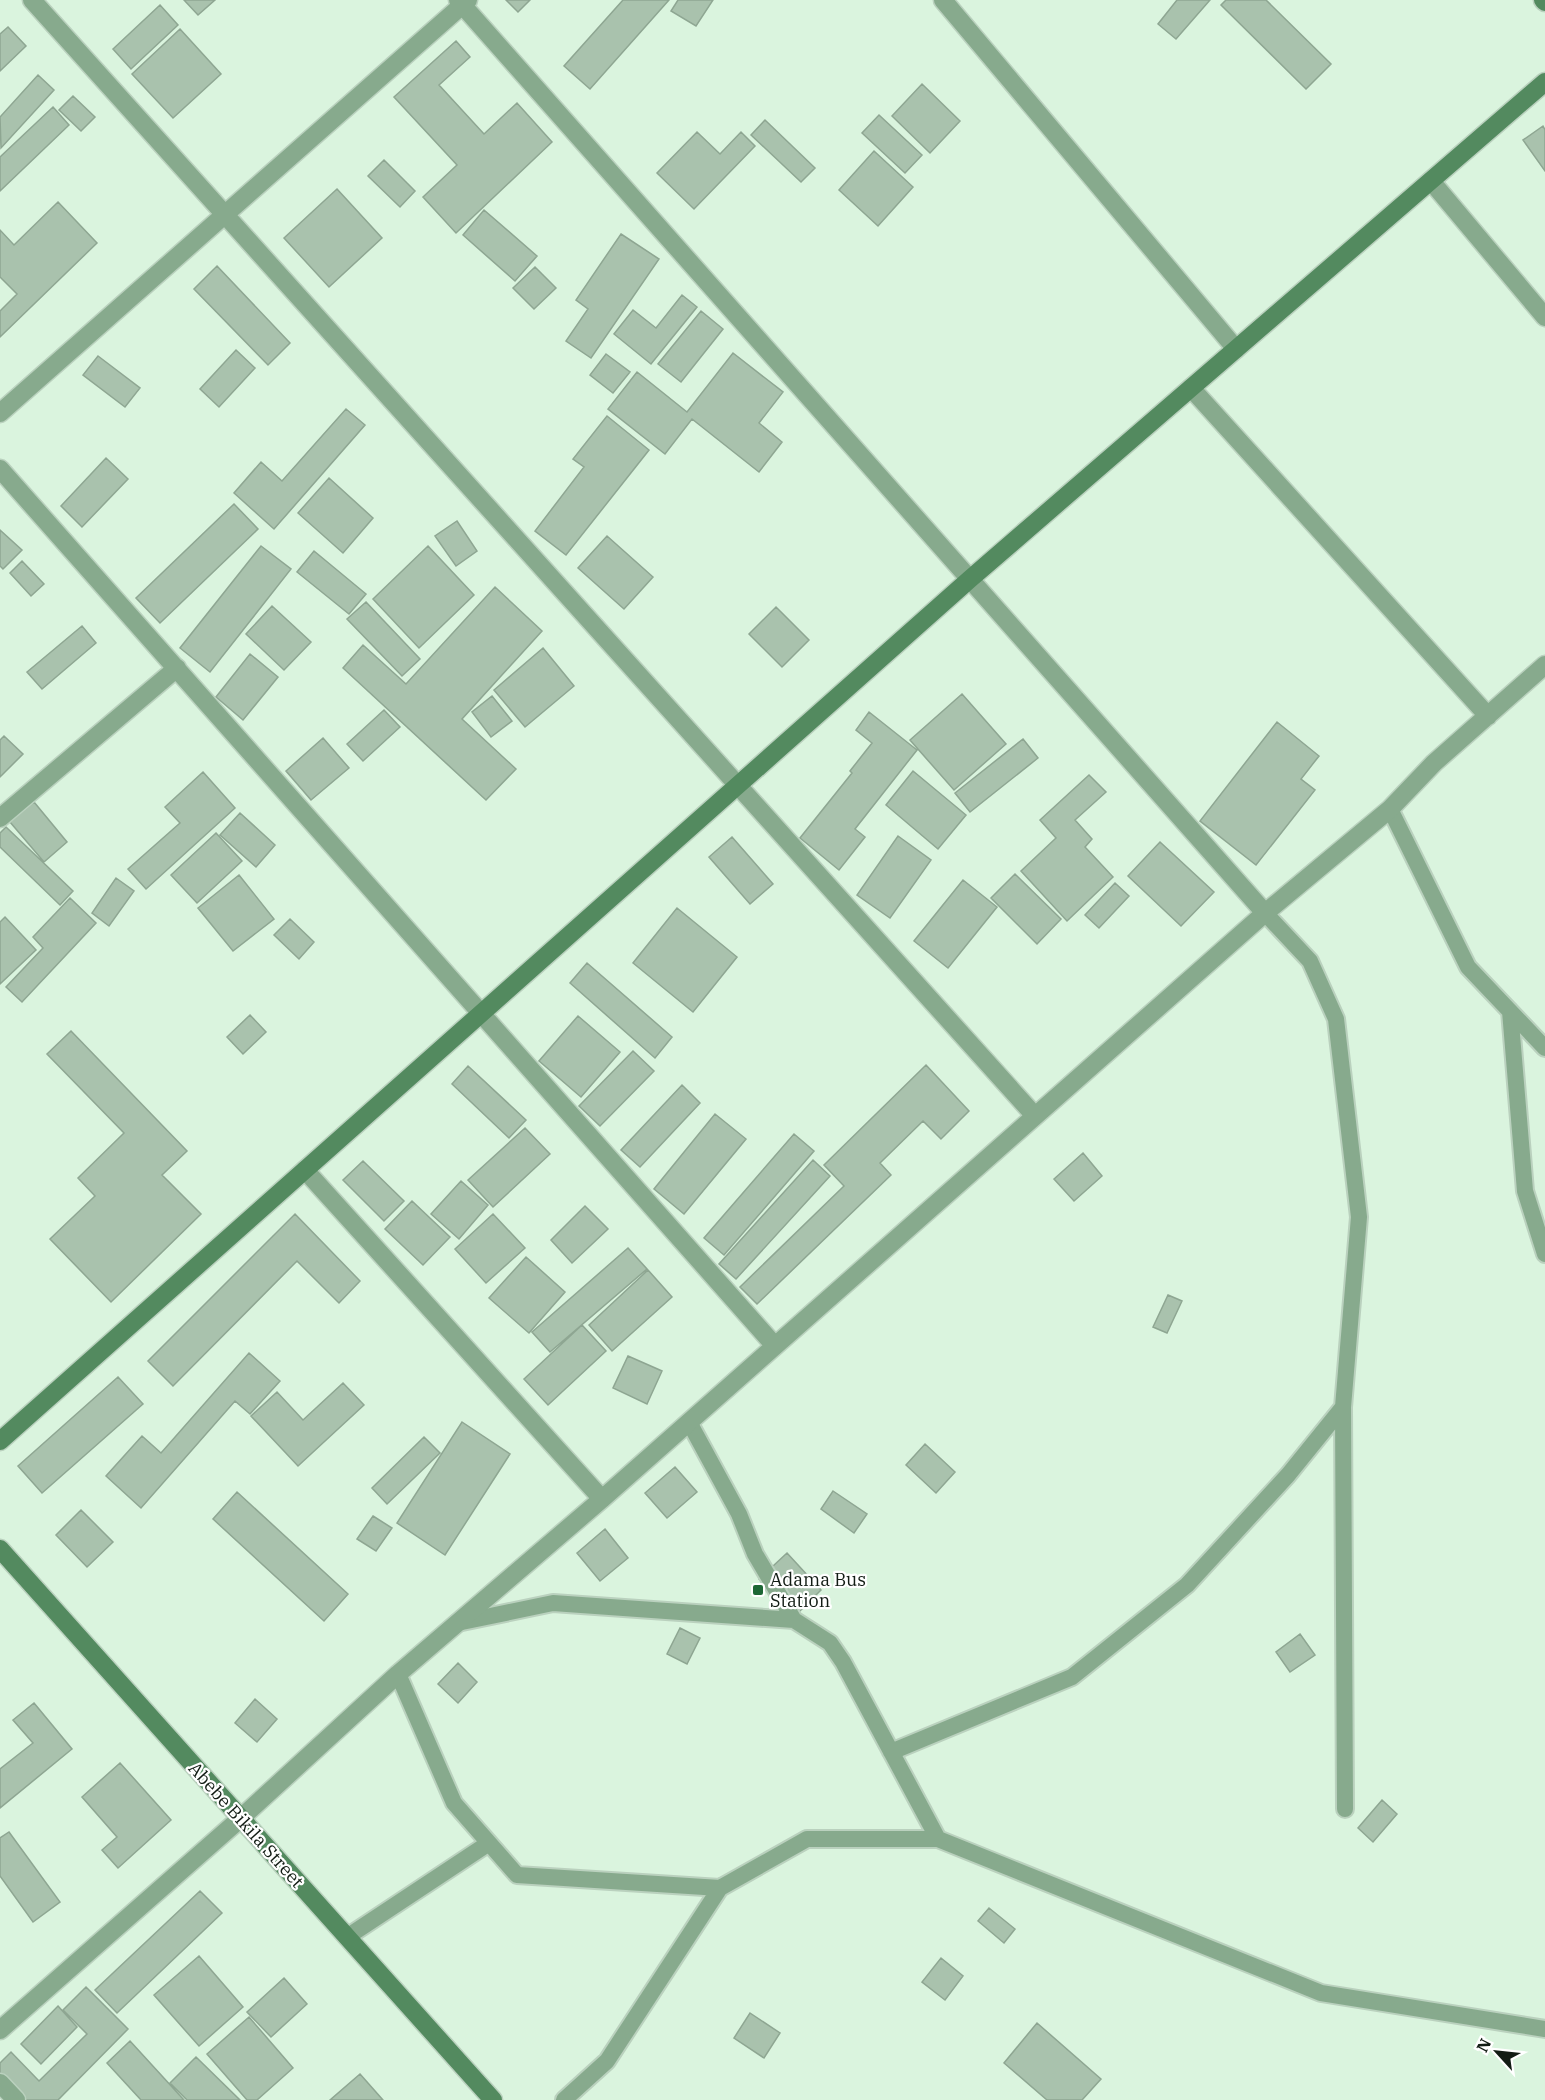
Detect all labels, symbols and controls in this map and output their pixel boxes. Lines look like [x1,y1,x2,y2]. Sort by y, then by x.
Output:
place label: Adama Bus Station [770,1568,866,1612]
marker: Adama Bus Station [751,1583,765,1597]
street label: Abebe Bikila Street [184,1757,309,1892]
north arrow [1467,2022,1527,2082]
text: N [1472,2035,1495,2055]

